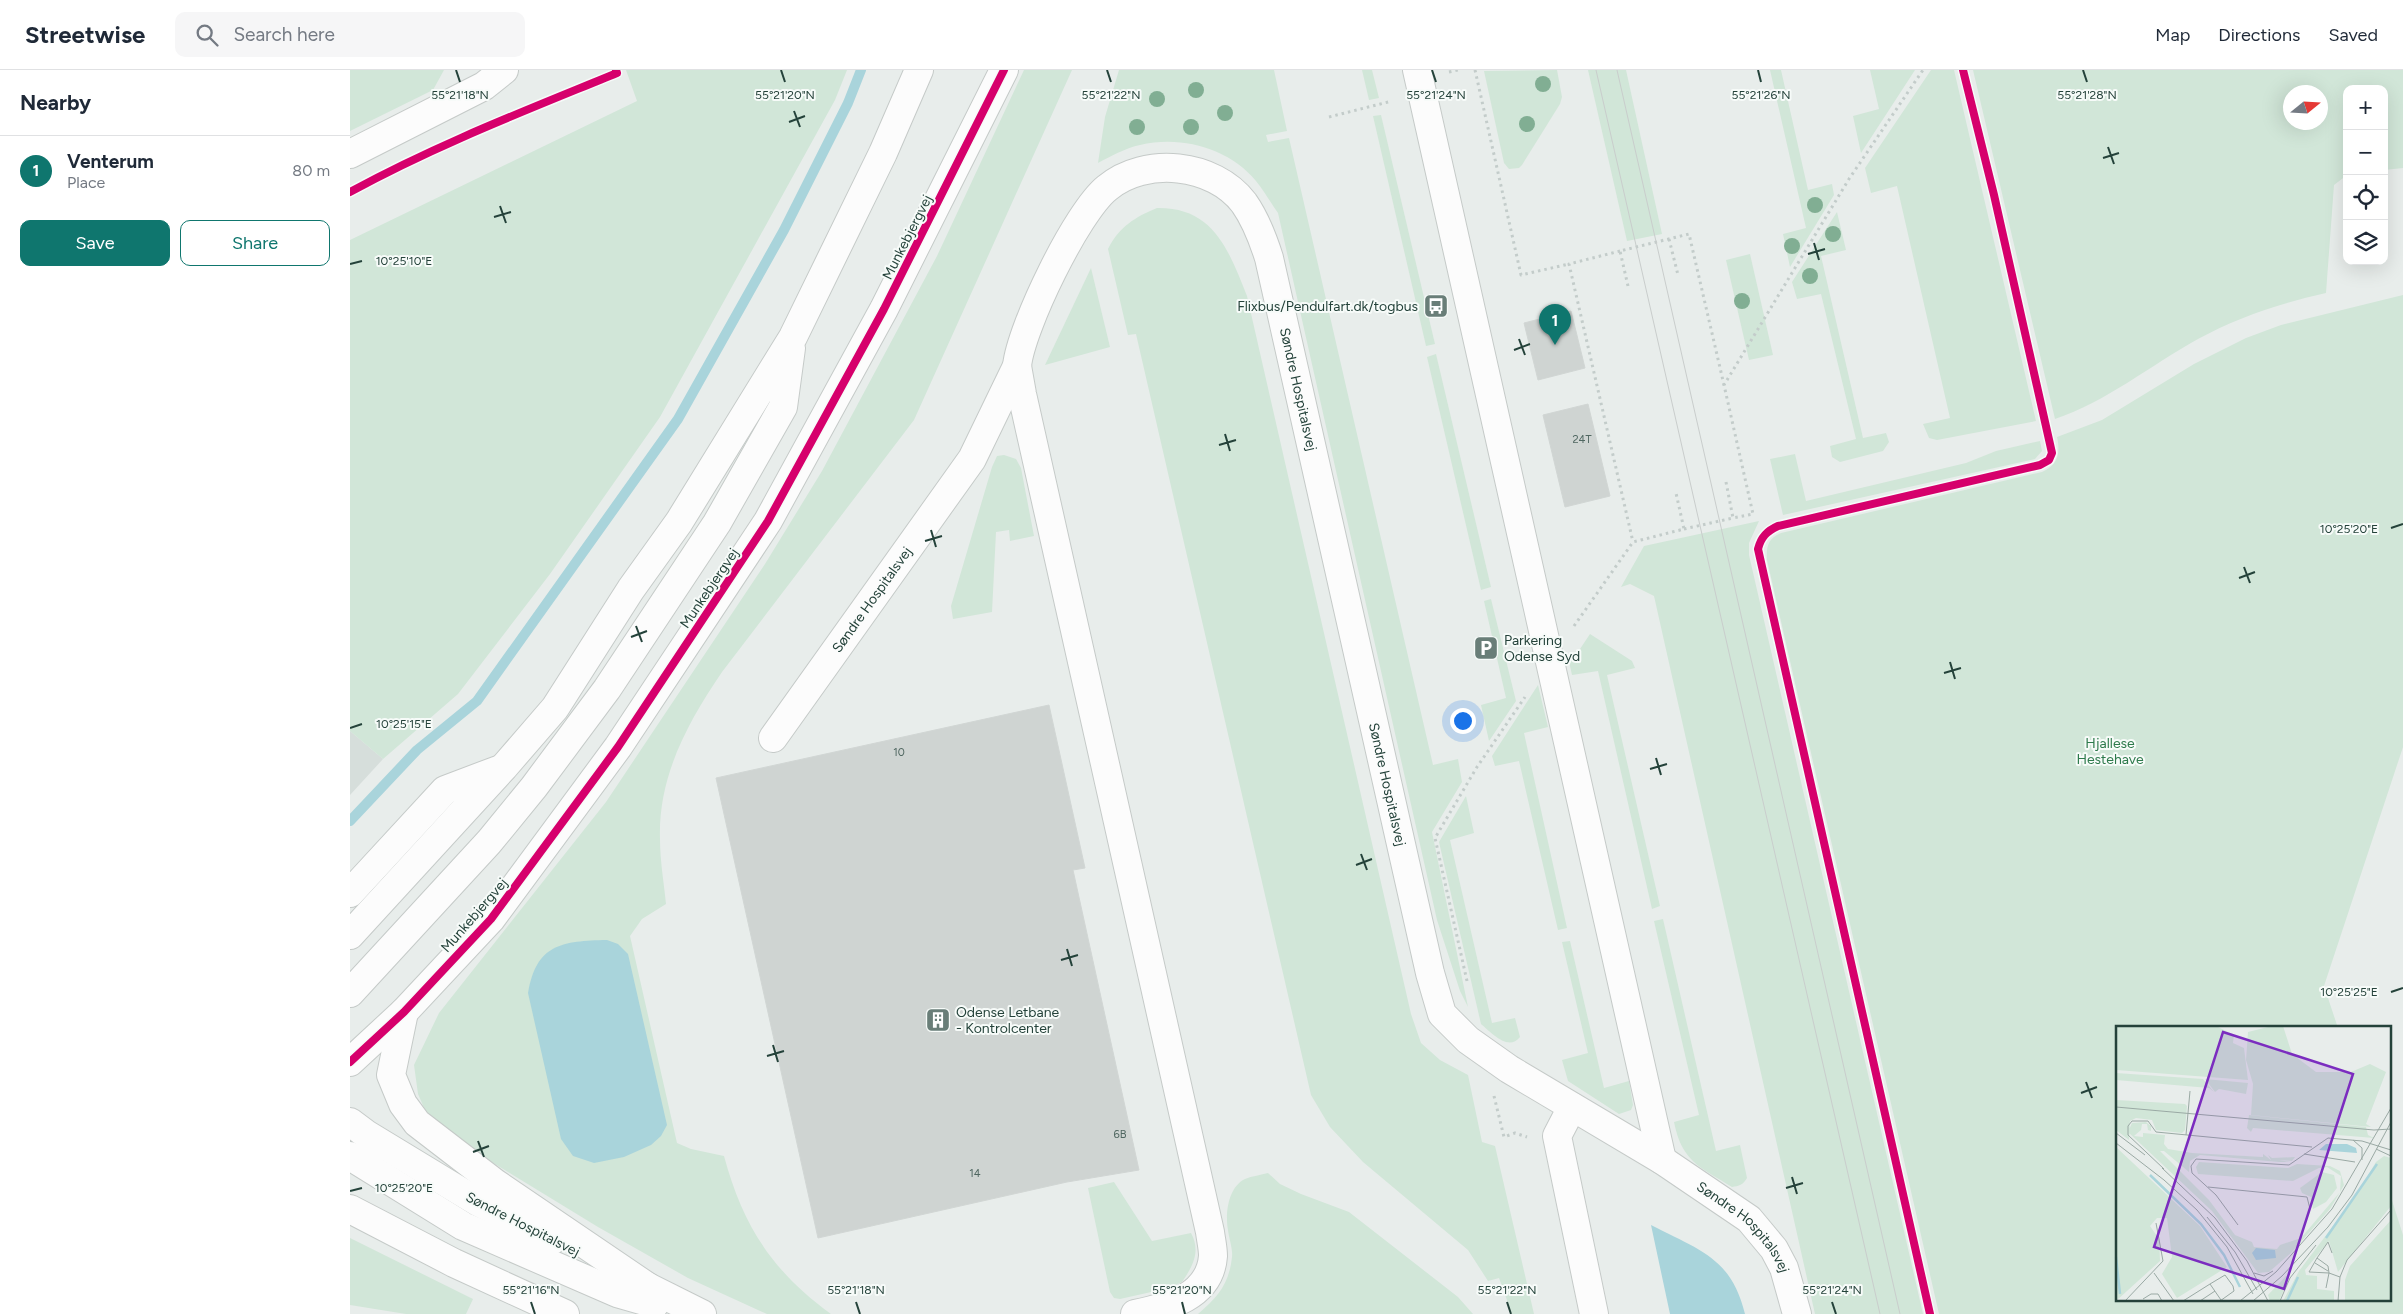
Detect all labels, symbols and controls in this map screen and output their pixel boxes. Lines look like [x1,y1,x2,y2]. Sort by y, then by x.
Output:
search box [175,12,525,57]
text: Streetwise [25,20,145,49]
icon: search [193,21,221,49]
text: Search here [233,23,335,46]
text: Map [2155,24,2190,46]
text: Directions [2218,24,2300,46]
text: Saved [2328,24,2378,46]
north arrow [2283,85,2328,130]
map controls [2343,85,2388,265]
button: + [2343,85,2388,130]
text: 55°21'18"N [431,88,489,102]
text: 55°21'20"N [755,88,815,102]
text: 55°21'22"N [1082,88,1140,102]
text: 55°21'24"N [1406,88,1466,102]
text: 55°21'26"N [1732,88,1790,102]
text: 55°21'28"N [2057,88,2117,102]
text: Nearby [20,90,91,115]
button: − [2343,130,2388,175]
text: Venterum [67,150,154,173]
text: 1 [33,161,39,180]
text: 80 m [292,161,330,180]
text: Place [67,173,105,192]
button: locate [2343,175,2388,220]
street label: Munkebjergvej [879,192,936,282]
button: Save [20,220,170,266]
button: Share [180,220,330,266]
button: layers [2343,220,2388,265]
text: 10°25'10"E [376,254,432,268]
bus stop icon: Flixbus/Pendulfart.dk/togbus [1423,293,1449,319]
place label: Flixbus/Pendulfart.dk/togbus [1237,298,1418,315]
pin: 1 [1539,304,1571,345]
street label: Søndre Hospitalsvej [1276,326,1320,453]
house number: 24T [1572,433,1592,446]
text: 10°25'20"E [2320,522,2378,536]
street label: Søndre Hospitalsvej [829,544,916,656]
street label: Munkebjergvej [676,545,742,632]
place label: Parkering Odense Syd [1504,632,1580,665]
parking icon: Parkering Odense Syd [1473,635,1499,661]
your location [1450,708,1476,734]
text: 10°25'15"E [376,717,432,731]
street label: Søndre Hospitalsvej [1365,721,1409,848]
park label: Hjallese Hestehave [2076,735,2144,768]
house number: 10 [893,746,905,759]
street label: Munkebjergvej [438,875,511,956]
text: 10°25'25"E [2320,985,2378,999]
place label: Odense Letbane - Kontrolcenter [956,1004,1060,1037]
building icon: Odense Letbane - Kontrolcenter [925,1007,951,1033]
inset map [2116,1026,2390,1302]
house number: 6B [1114,1128,1127,1141]
house number: 14 [969,1167,981,1180]
street label: Søndre Hospitalsvej [1693,1178,1793,1275]
text: 10°25'20"E [375,1181,433,1195]
street label: Søndre Hospitalsvej [463,1188,583,1261]
text: 55°21'16"N [502,1283,560,1297]
text: 55°21'18"N [827,1283,885,1297]
text: 55°21'20"N [1152,1283,1212,1297]
text: 55°21'22"N [1478,1283,1536,1297]
text: 55°21'24"N [1802,1283,1862,1297]

